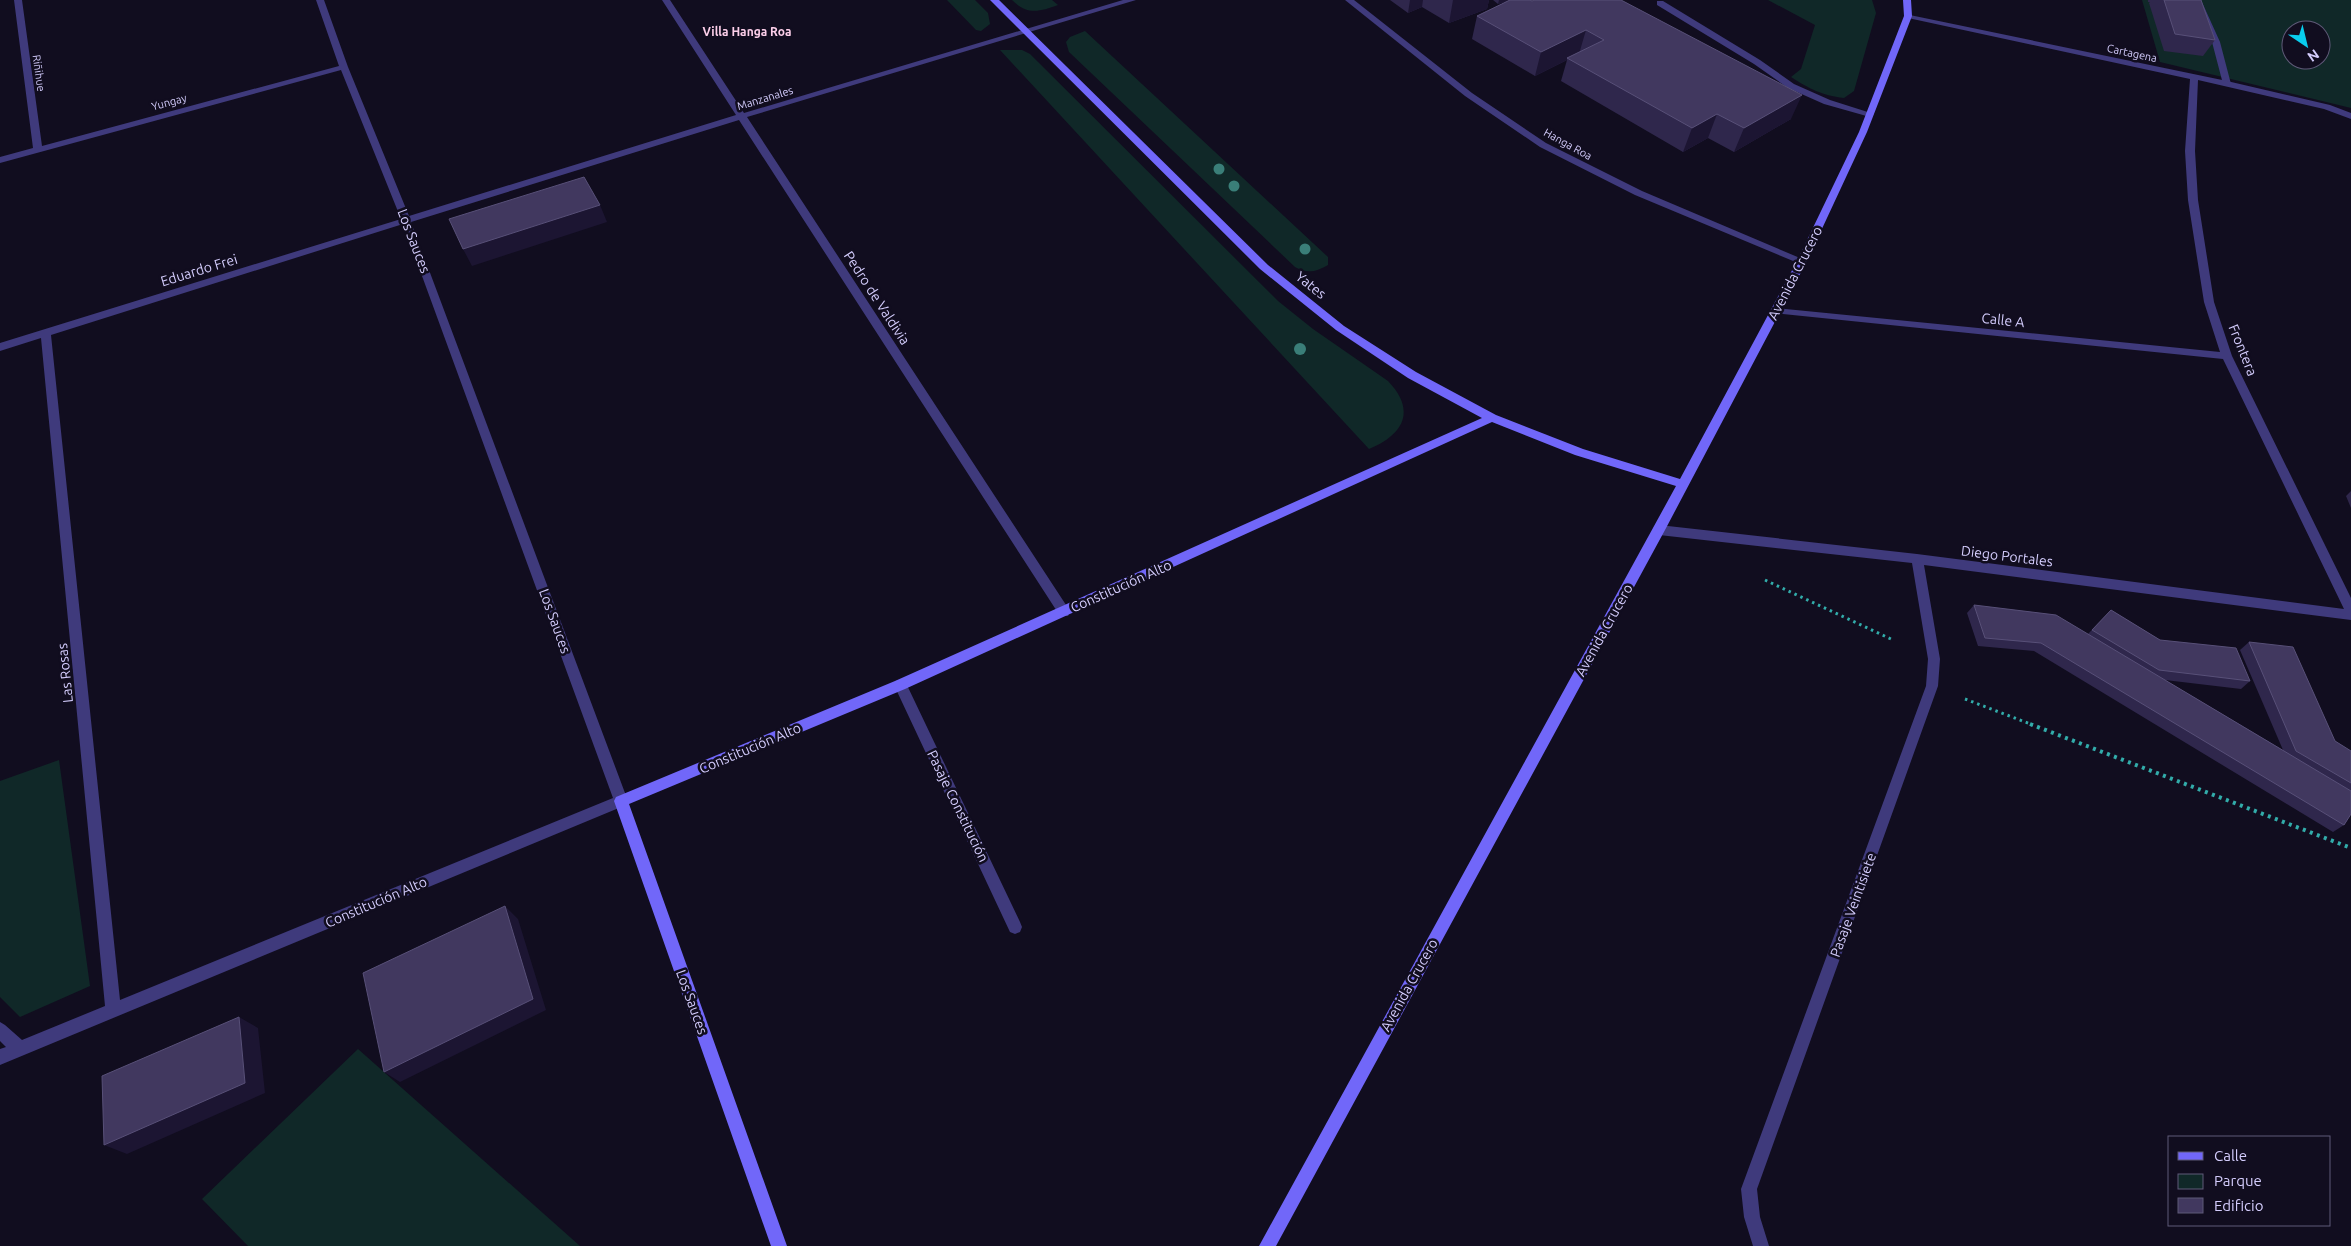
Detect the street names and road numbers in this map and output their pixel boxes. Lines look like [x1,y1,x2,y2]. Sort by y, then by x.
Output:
street label: Cartagena [2106,42,2158,64]
street label: Riñihue [30,54,48,92]
street label: Manzanales [736,84,795,112]
street label: Yungay [150,91,189,112]
street label: Hanga Roa [1542,126,1594,162]
street label: Los Sauces [394,207,434,275]
street label: Avenida Crucero [1764,223,1826,323]
street label: Pedro de Valdivia [841,248,913,348]
street label: Eduardo Frei [159,251,239,289]
street label: Yates [1293,268,1329,302]
street label: Calle A [1981,310,2025,330]
street label: Frontera [2225,322,2261,378]
street label: Diego Portales [1960,542,2054,570]
street label: Constitución Alto [1068,557,1174,615]
street label: Avenida Crucero [1572,581,1636,679]
street label: Los Sauces [536,587,574,655]
street label: Las Rosas [54,642,76,704]
street label: Constitución Alto [697,719,803,777]
street label: Pasaje Constitución [924,747,992,865]
street label: Pasaje Veintisiete [1827,851,1879,959]
street label: Constitución Alto [323,873,429,931]
street label: Avenida Crucero [1377,936,1441,1034]
street label: Los Sauces [673,968,711,1036]

